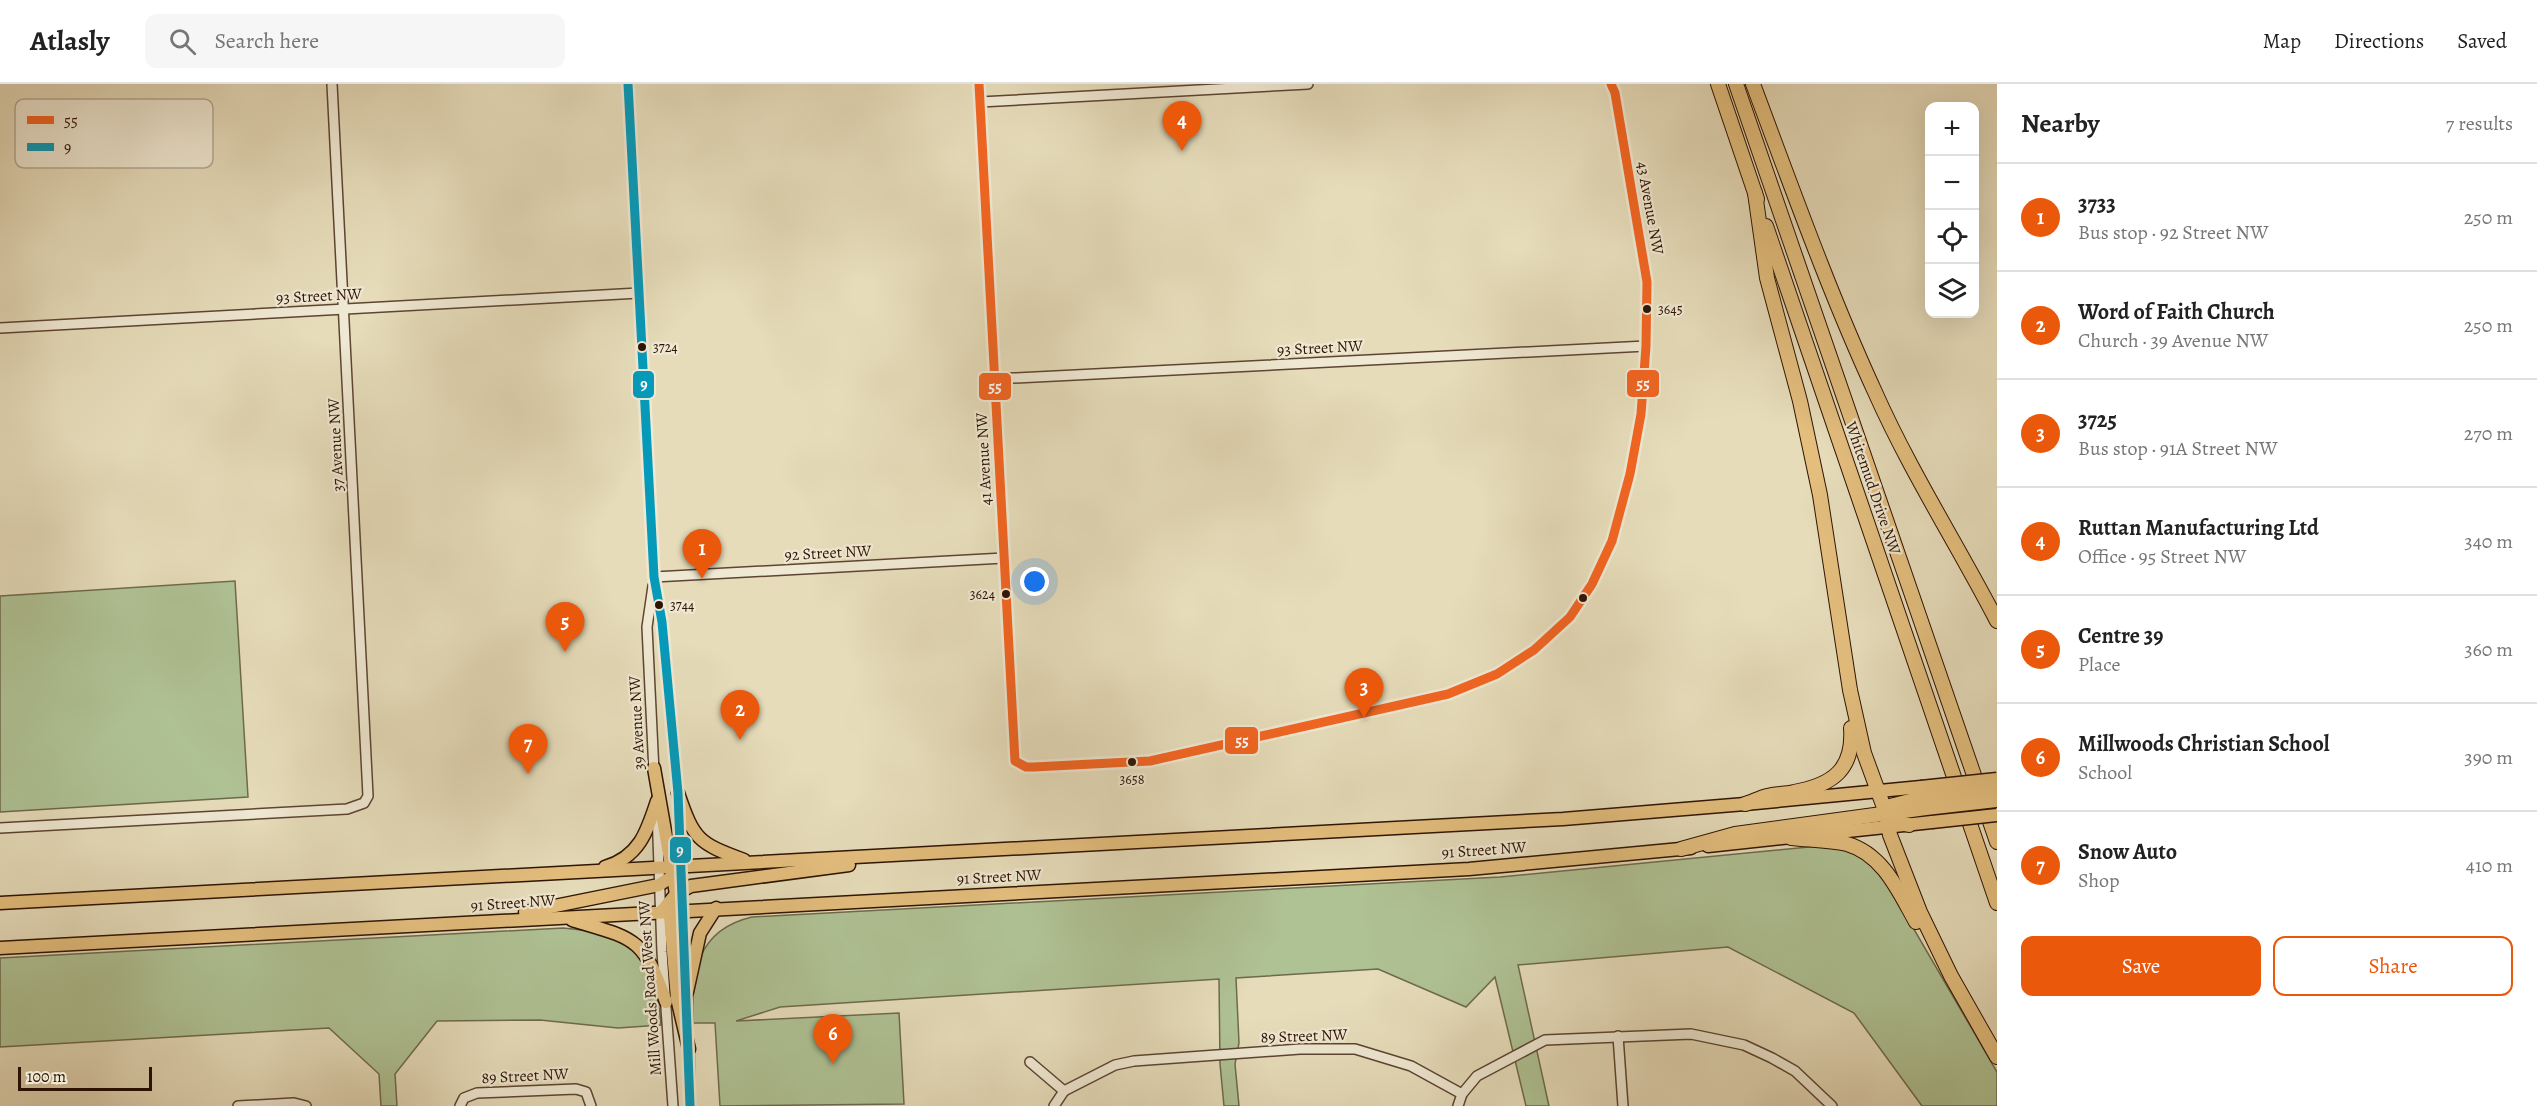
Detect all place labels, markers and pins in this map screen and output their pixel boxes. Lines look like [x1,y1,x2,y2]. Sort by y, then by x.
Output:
pin: 4 [1162,101,1202,151]
place label: 3645 [1658,300,1683,319]
marker: 3645 [1641,303,1653,315]
place label: 3724 [653,338,678,357]
marker: 3724 [636,341,648,353]
pin: 1 [682,530,722,579]
place label: 3624 [970,585,995,604]
marker: 3624 [1000,588,1012,600]
unlabelled marker [1577,592,1589,604]
place label: 3744 [670,596,694,615]
marker: 3744 [653,599,665,611]
pin: 5 [546,602,584,652]
pin: 3 [1344,668,1384,718]
pin: 2 [720,690,760,740]
pin: 7 [508,724,548,774]
marker: 3658 [1126,756,1138,768]
place label: 3658 [1119,770,1145,789]
pin: 6 [814,1014,852,1064]

